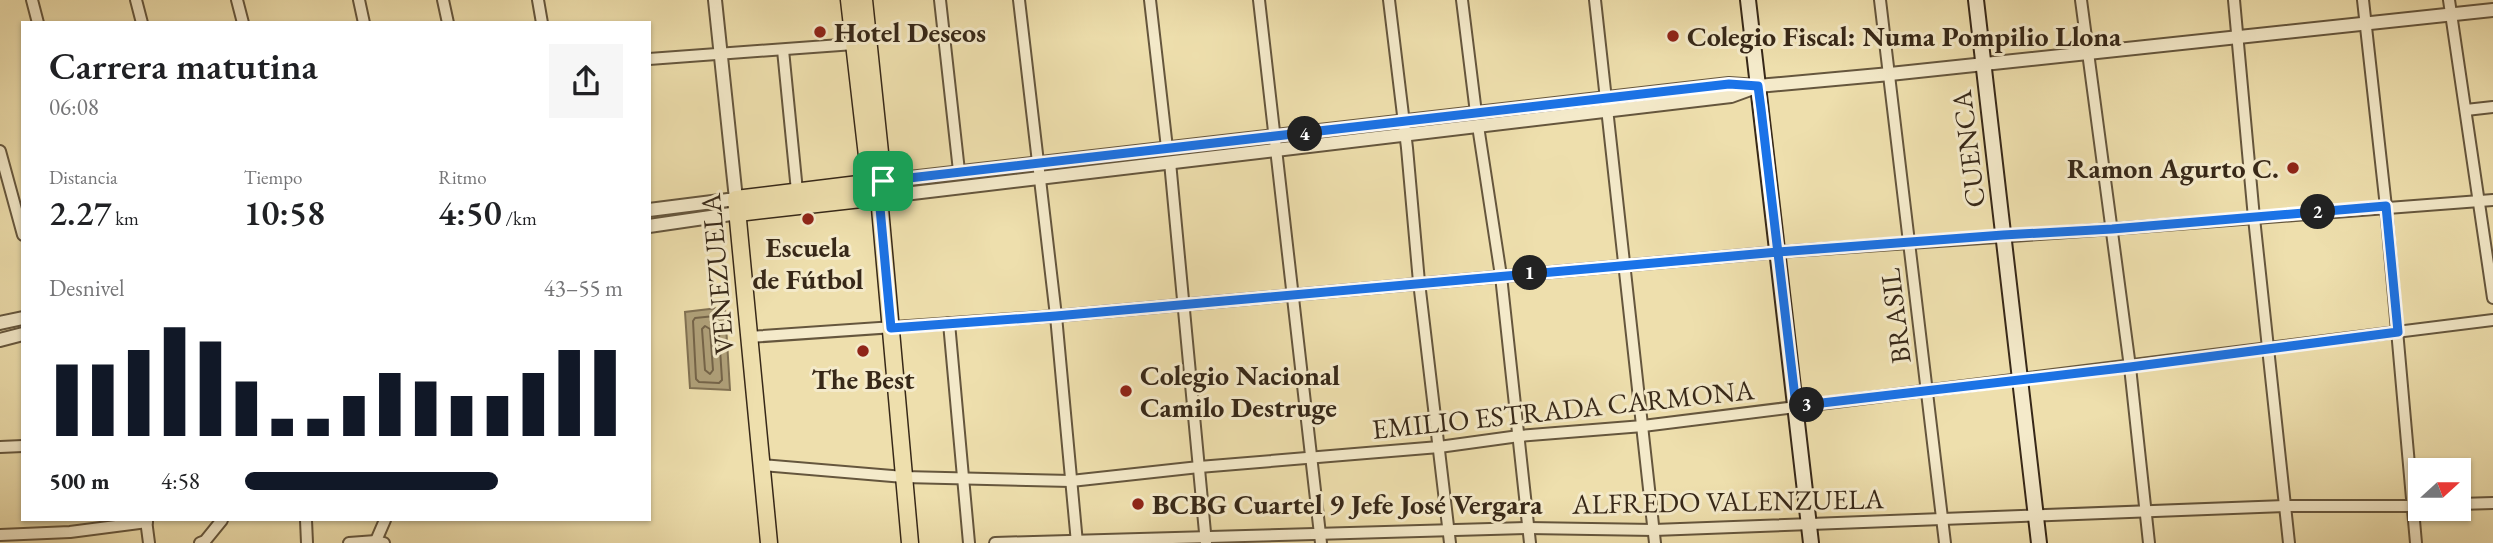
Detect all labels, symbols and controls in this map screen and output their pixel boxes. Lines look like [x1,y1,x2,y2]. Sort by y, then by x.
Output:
place label: Hotel Deseos [834,14,986,50]
place label: Colegio Fiscal: Numa Pompilio Llona [1687,18,2122,54]
marker: Hotel Deseos [812,24,828,40]
marker: Colegio Fiscal: Numa Pompilio Llona [1665,28,1681,44]
text: Carrera matutina [49,41,318,90]
button: share [549,44,623,118]
street label: CUENCA [1943,88,1993,210]
text: 06:08 [49,92,99,122]
pin: 4 [1288,116,1322,152]
text: 4 [1299,121,1310,146]
place label: Ramon Agurto C. [2067,150,2279,186]
pin [853,151,913,211]
marker: Ramon Agurto C. [2285,160,2301,176]
icon: arrive [864,162,902,200]
text: Distancia [49,165,118,190]
text: Tiempo [244,165,303,190]
text: Ritmo [438,165,487,190]
text: 2.27 [49,190,111,235]
text: 10:58 [244,190,325,235]
text: 4:50 [438,190,502,235]
street label: VENEZUELA [692,191,742,356]
pin: 2 [2300,194,2336,230]
text: 2 [2312,199,2323,224]
text: km [111,206,139,231]
text: /km [502,206,537,231]
marker: Escuela de Fútbol [800,211,816,227]
place label: Escuela de Fútbol [753,229,863,297]
pin: 1 [1512,256,1548,290]
text: 1 [1524,260,1535,285]
street label: BRASIL [1871,266,1919,366]
text: Desnivel [49,273,125,303]
text: 43–55 m [544,273,623,303]
marker: The Best [855,343,871,359]
place label: Colegio Nacional Camilo Destruge [1140,357,1340,425]
place label: The Best [811,361,915,397]
street label: EMILIO ESTRADA CARMONA [1370,371,1756,447]
marker: Colegio Nacional Camilo Destruge [1118,383,1134,399]
pin: 3 [1790,388,1825,422]
text: 3 [1801,392,1812,417]
north arrow [2408,458,2471,522]
map controls [2408,458,2471,521]
text: 500 m [49,466,110,496]
text: 4:58 [161,466,200,496]
street label: ALFREDO VALENZUELA [1571,480,1885,522]
place label: BCBG Cuartel 9 Jefe José Vergara [1152,486,1543,522]
marker: BCBG Cuartel 9 Jefe José Vergara [1130,496,1146,512]

